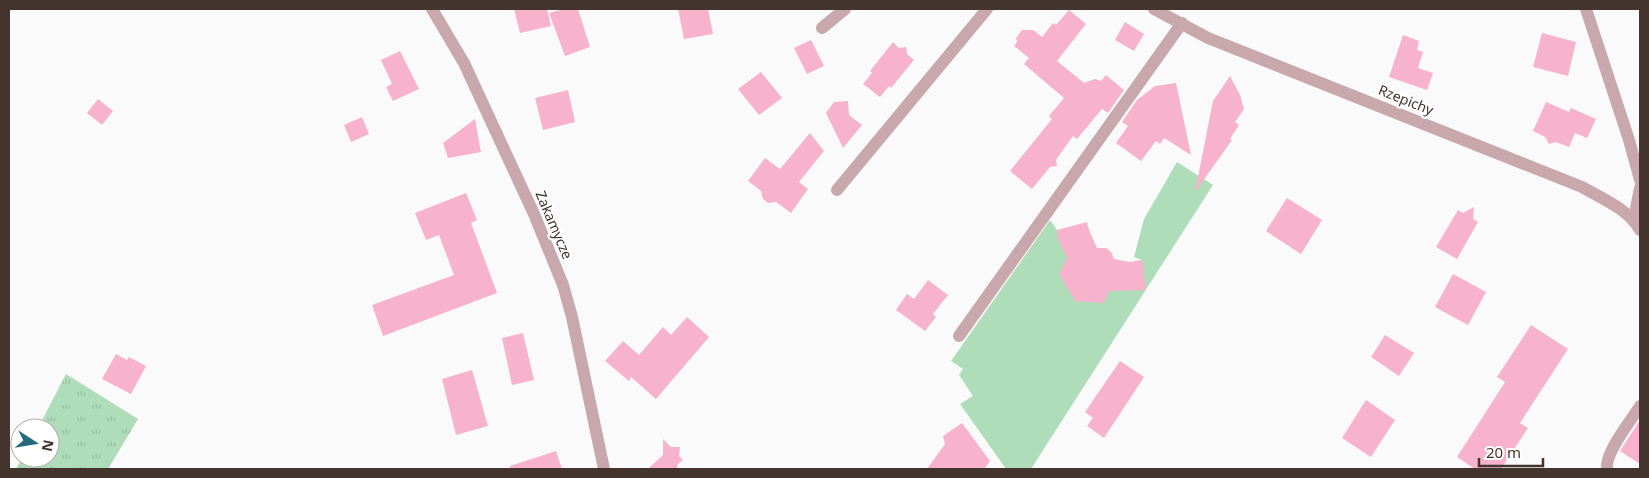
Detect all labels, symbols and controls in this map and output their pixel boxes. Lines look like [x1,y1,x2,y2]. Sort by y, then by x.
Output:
street label: Rzepichy [1376,80,1437,120]
street label: Zakamycze [532,188,577,262]
north arrow [10,418,60,468]
scale bar [1479,436,1543,468]
text: N [38,438,59,453]
text: 20 m [1486,442,1521,462]

